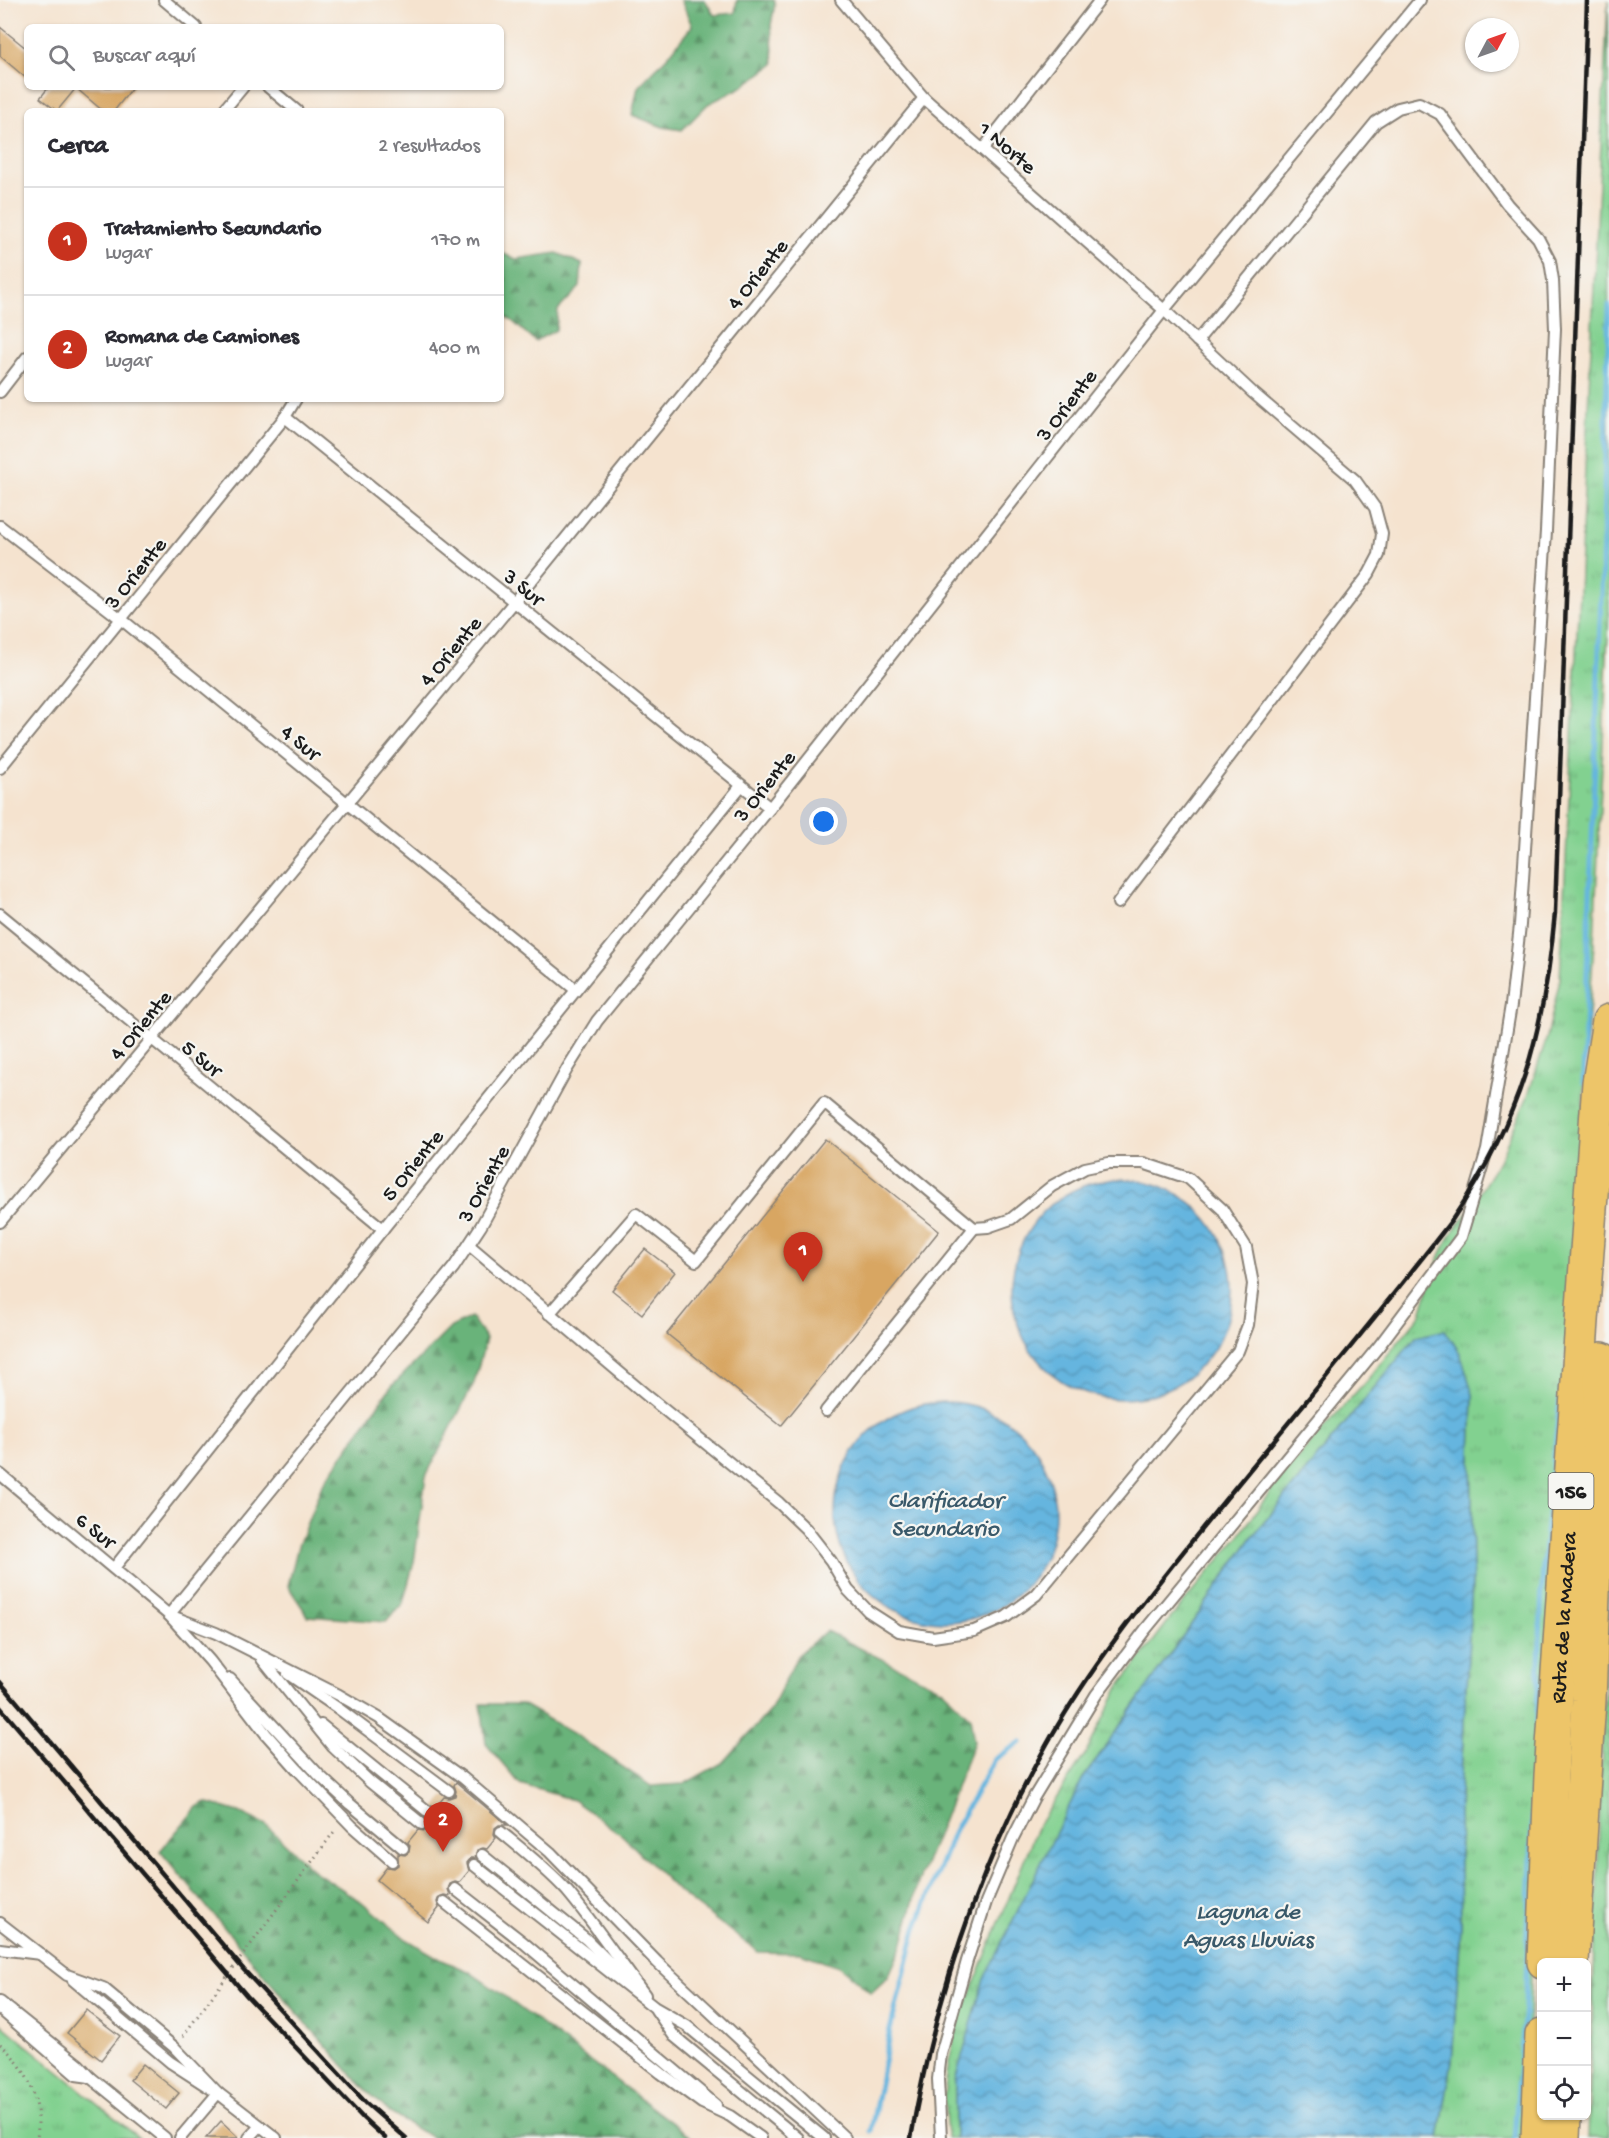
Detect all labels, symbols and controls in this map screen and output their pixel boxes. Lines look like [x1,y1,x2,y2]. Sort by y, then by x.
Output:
north arrow [1465,18,1519,72]
search box [24,24,504,90]
icon: search [45,41,78,74]
text: Buscar aquí [93,44,196,70]
street label: 1 Norte [971,116,1041,182]
text: Cerca [48,132,108,163]
text: 2 resultados [378,136,480,159]
text: Tratamiento Secundario [105,217,321,243]
text: 1 [63,230,72,253]
text: 170 m [431,230,480,253]
street label: 4 Oriente [723,234,796,316]
text: Lugar [105,243,151,266]
text: Romana de Camiones [105,325,299,351]
text: 2 [63,338,72,361]
text: 400 m [429,338,480,361]
text: Lugar [105,351,151,374]
street label: 3 Oriente [1031,365,1105,449]
street label: 3 Oriente [100,533,174,616]
street label: 3 Sur [496,564,550,615]
street label: 4 Oriente [415,612,489,693]
street label: 4 Sur [274,720,326,769]
street label: 3 Oriente [729,746,803,829]
your location [809,807,838,836]
street label: 4 Oriente [105,986,179,1067]
street label: 5 Sur [175,1036,228,1086]
street label: 5 Oriente [377,1125,451,1208]
street label: 3 Oriente [453,1141,518,1229]
pin: 1 [784,1232,822,1282]
road number: 156 [1548,1473,1594,1509]
water label: Clarificador Secundario [888,1488,1007,1545]
street label: 6 Sur [69,1508,122,1558]
street label: Ruta de la Madera [1547,1530,1585,1704]
pin: 2 [424,1802,462,1852]
water label: Laguna de Aguas Lluvias [1183,1899,1315,1956]
map controls [1537,1958,1591,2120]
button: + [1537,1958,1591,2012]
button: − [1537,2012,1591,2066]
button: locate [1537,2066,1591,2120]

